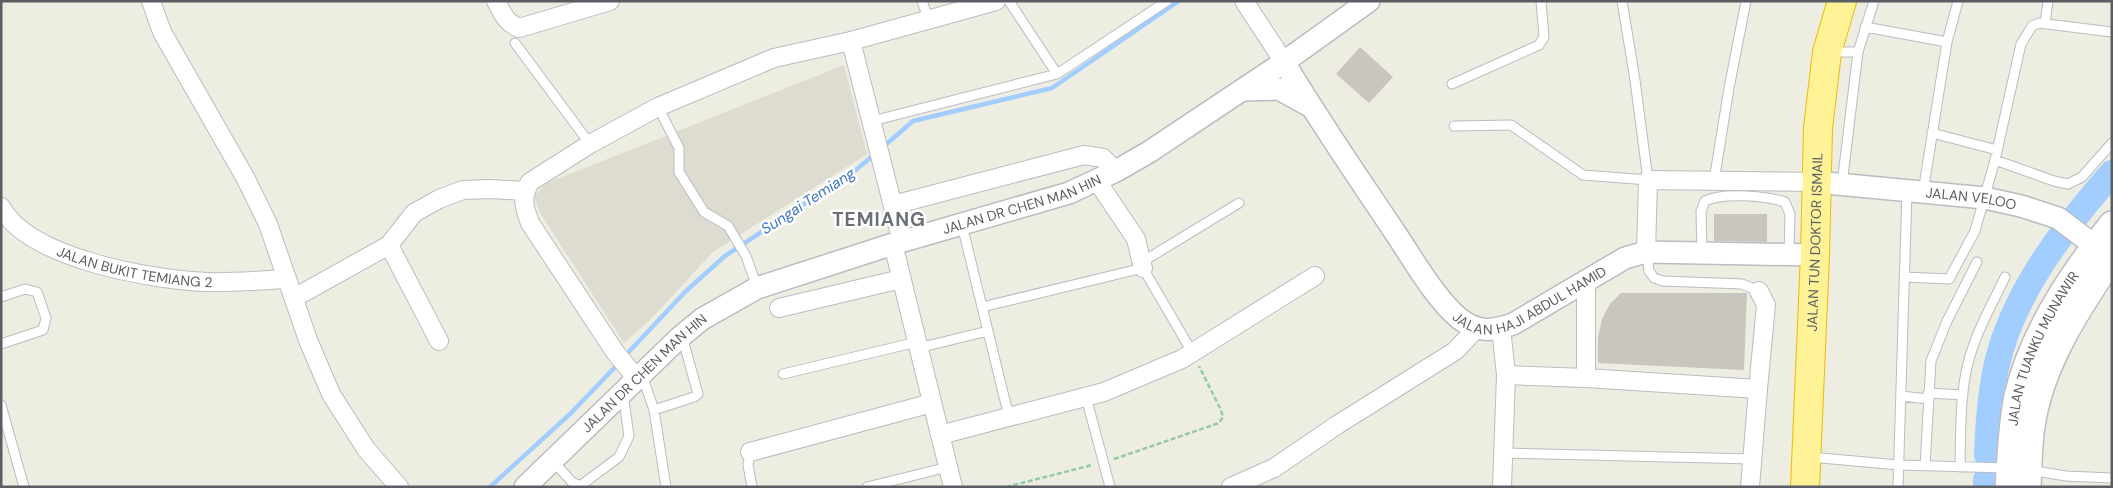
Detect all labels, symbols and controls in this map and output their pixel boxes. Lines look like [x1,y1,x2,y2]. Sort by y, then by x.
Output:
street label: JALAN TUN DOKTOR ISMAIL [1803,153,1826,332]
water label: Sungai Temiang [757,163,859,239]
street label: JALAN DR CHEN MAN HIN [940,170,1104,238]
street label: JALAN VELOO [1925,183,2018,214]
district label: TEMIANG [832,207,926,232]
street label: JALAN BUKIT TEMIANG 2 [54,242,213,291]
street label: JALAN HAJI ABDUL HAMID [1449,262,1610,338]
street label: JALAN TUANKU MUNAWIR [2004,268,2083,427]
street label: JALAN DR CHEN MAN HIN [578,310,711,436]

